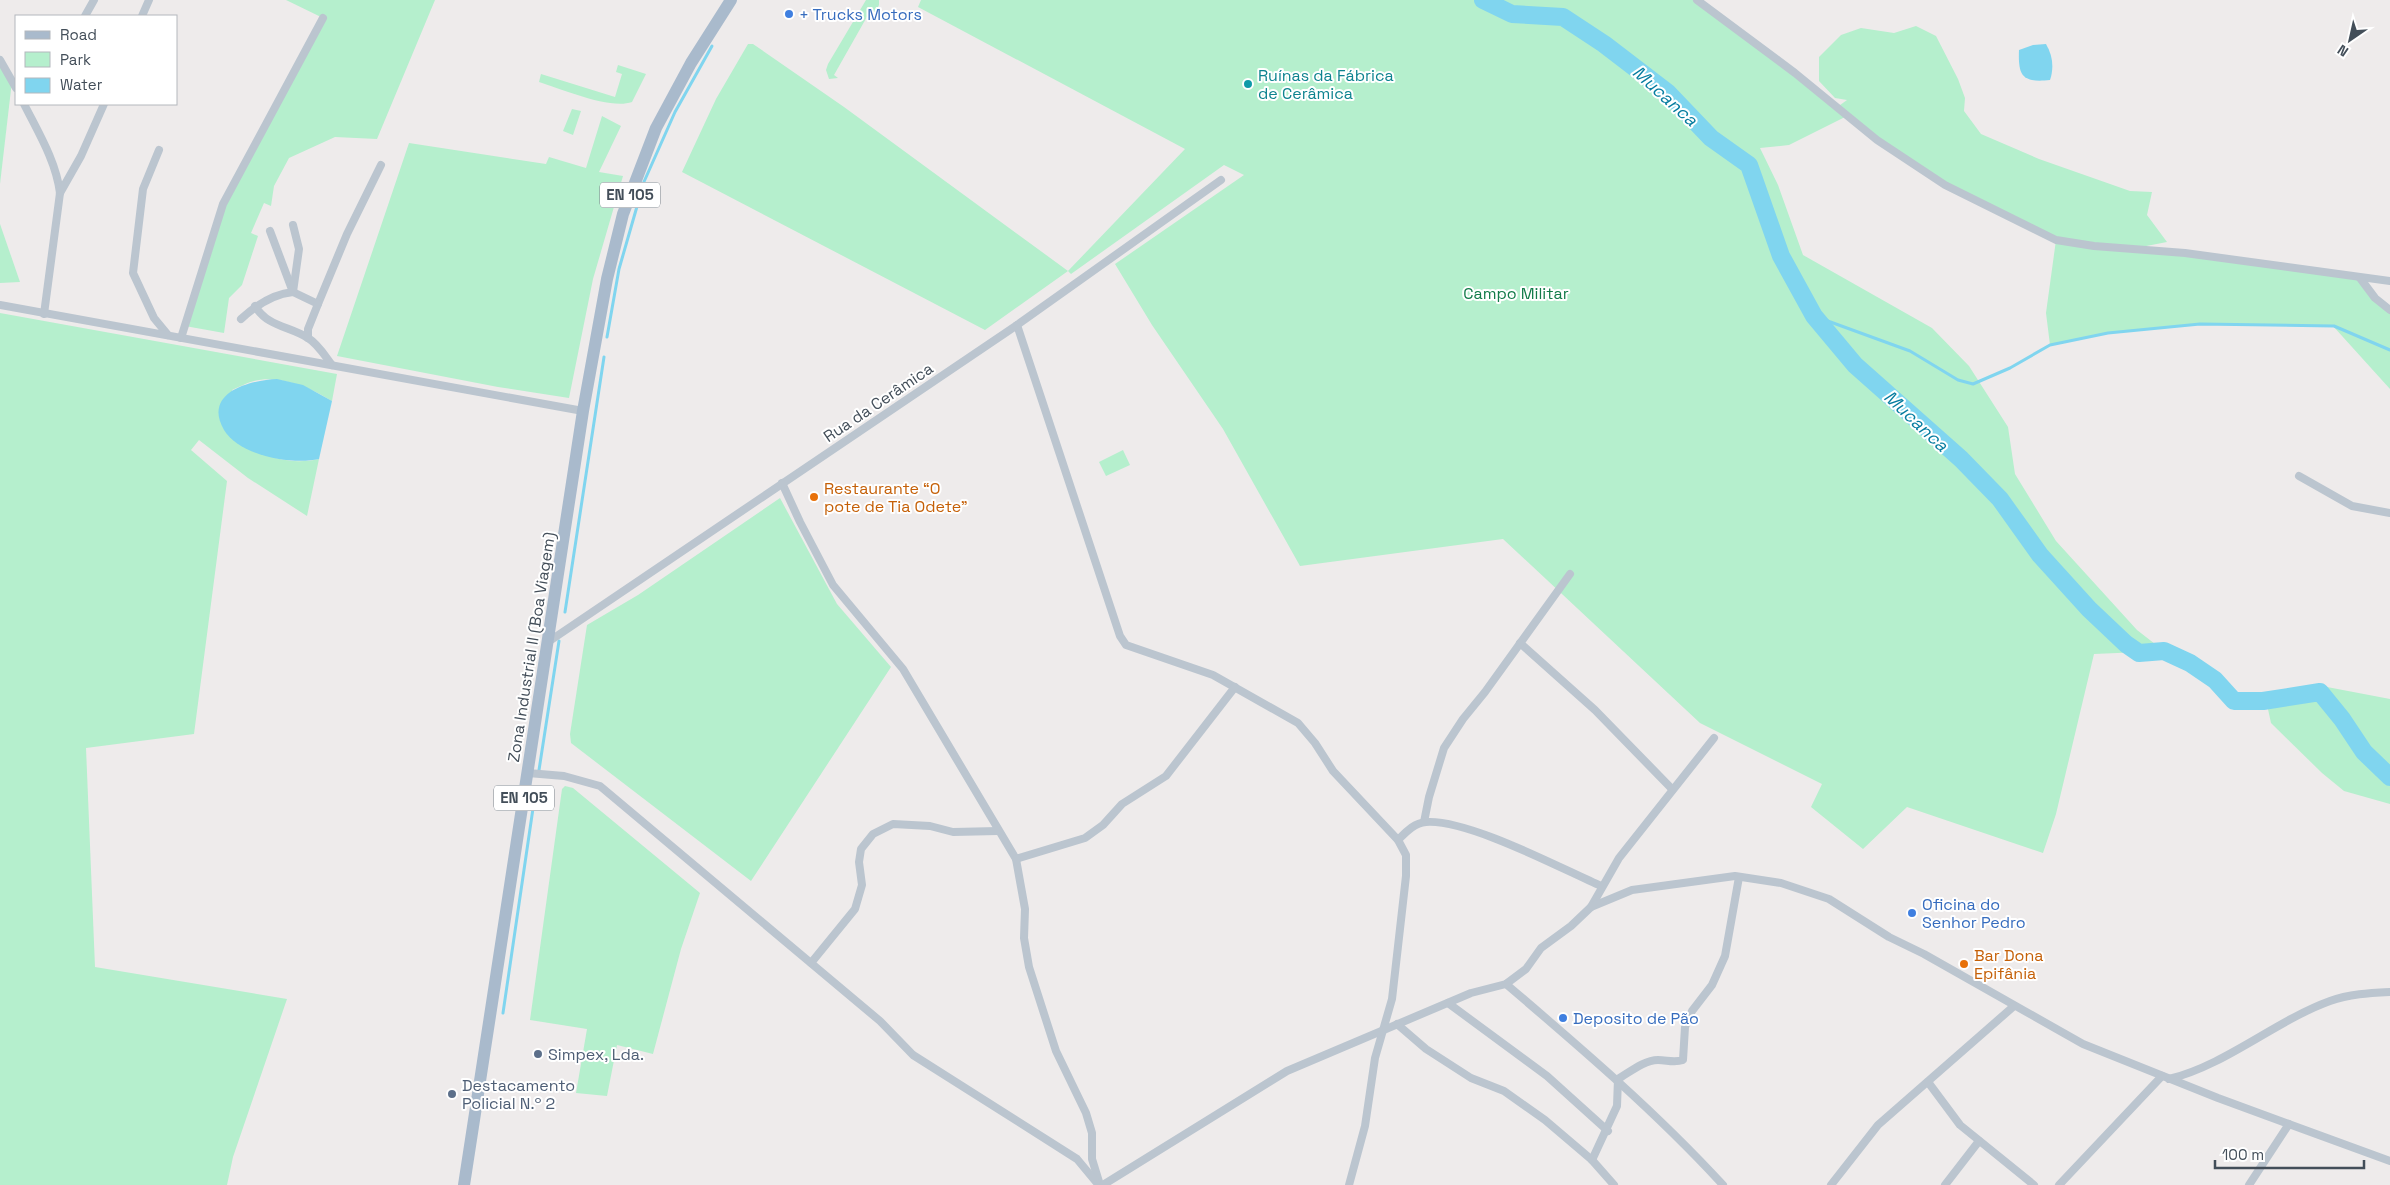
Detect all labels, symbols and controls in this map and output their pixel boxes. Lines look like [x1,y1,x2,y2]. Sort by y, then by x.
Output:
place label: + Trucks Motors [799,4,922,25]
marker: + Trucks Motors [783,8,795,20]
legend [15,15,178,105]
north arrow [2325,15,2375,65]
text: Road [60,25,97,44]
text: N [2334,41,2352,61]
text: Park [60,50,91,69]
water label: Mucanca [1628,60,1703,131]
place label: Ruínas da Fábrica de Cerâmica [1258,65,1394,104]
text: Water [60,75,103,94]
marker: Ruínas da Fábrica de Cerâmica [1242,78,1254,90]
road number: EN 105 [600,182,660,208]
park label: Campo Militar [1463,283,1569,304]
street label: Rua da Cerâmica [819,358,937,447]
water label: Mucanca [1879,385,1954,457]
place label: Restaurante “O pote de Tia Odete" [824,478,968,517]
marker: Restaurante “O pote de Tia Odete" [808,491,820,503]
street label: Zona Industrial II (Boa Viagem) [503,531,560,764]
road number: EN 105 [494,786,554,810]
place label: Oficina do Senhor Pedro [1922,894,2026,933]
marker: Oficina do Senhor Pedro [1906,907,1918,919]
place label: Bar Dona Epifânia [1974,945,2043,984]
marker: Bar Dona Epifânia [1958,958,1970,970]
place label: Deposito de Pão [1573,1008,1699,1029]
marker: Deposito de Pão [1557,1012,1569,1024]
place label: Simpex, Lda. [548,1044,644,1065]
marker: Simpex, Lda. [532,1048,544,1060]
place label: Destacamento Policial N.º 2 [462,1075,575,1114]
marker: Destacamento Policial N.º 2 [446,1088,458,1100]
scale bar [2215,1138,2364,1170]
text: 100 m [2222,1145,2264,1164]

